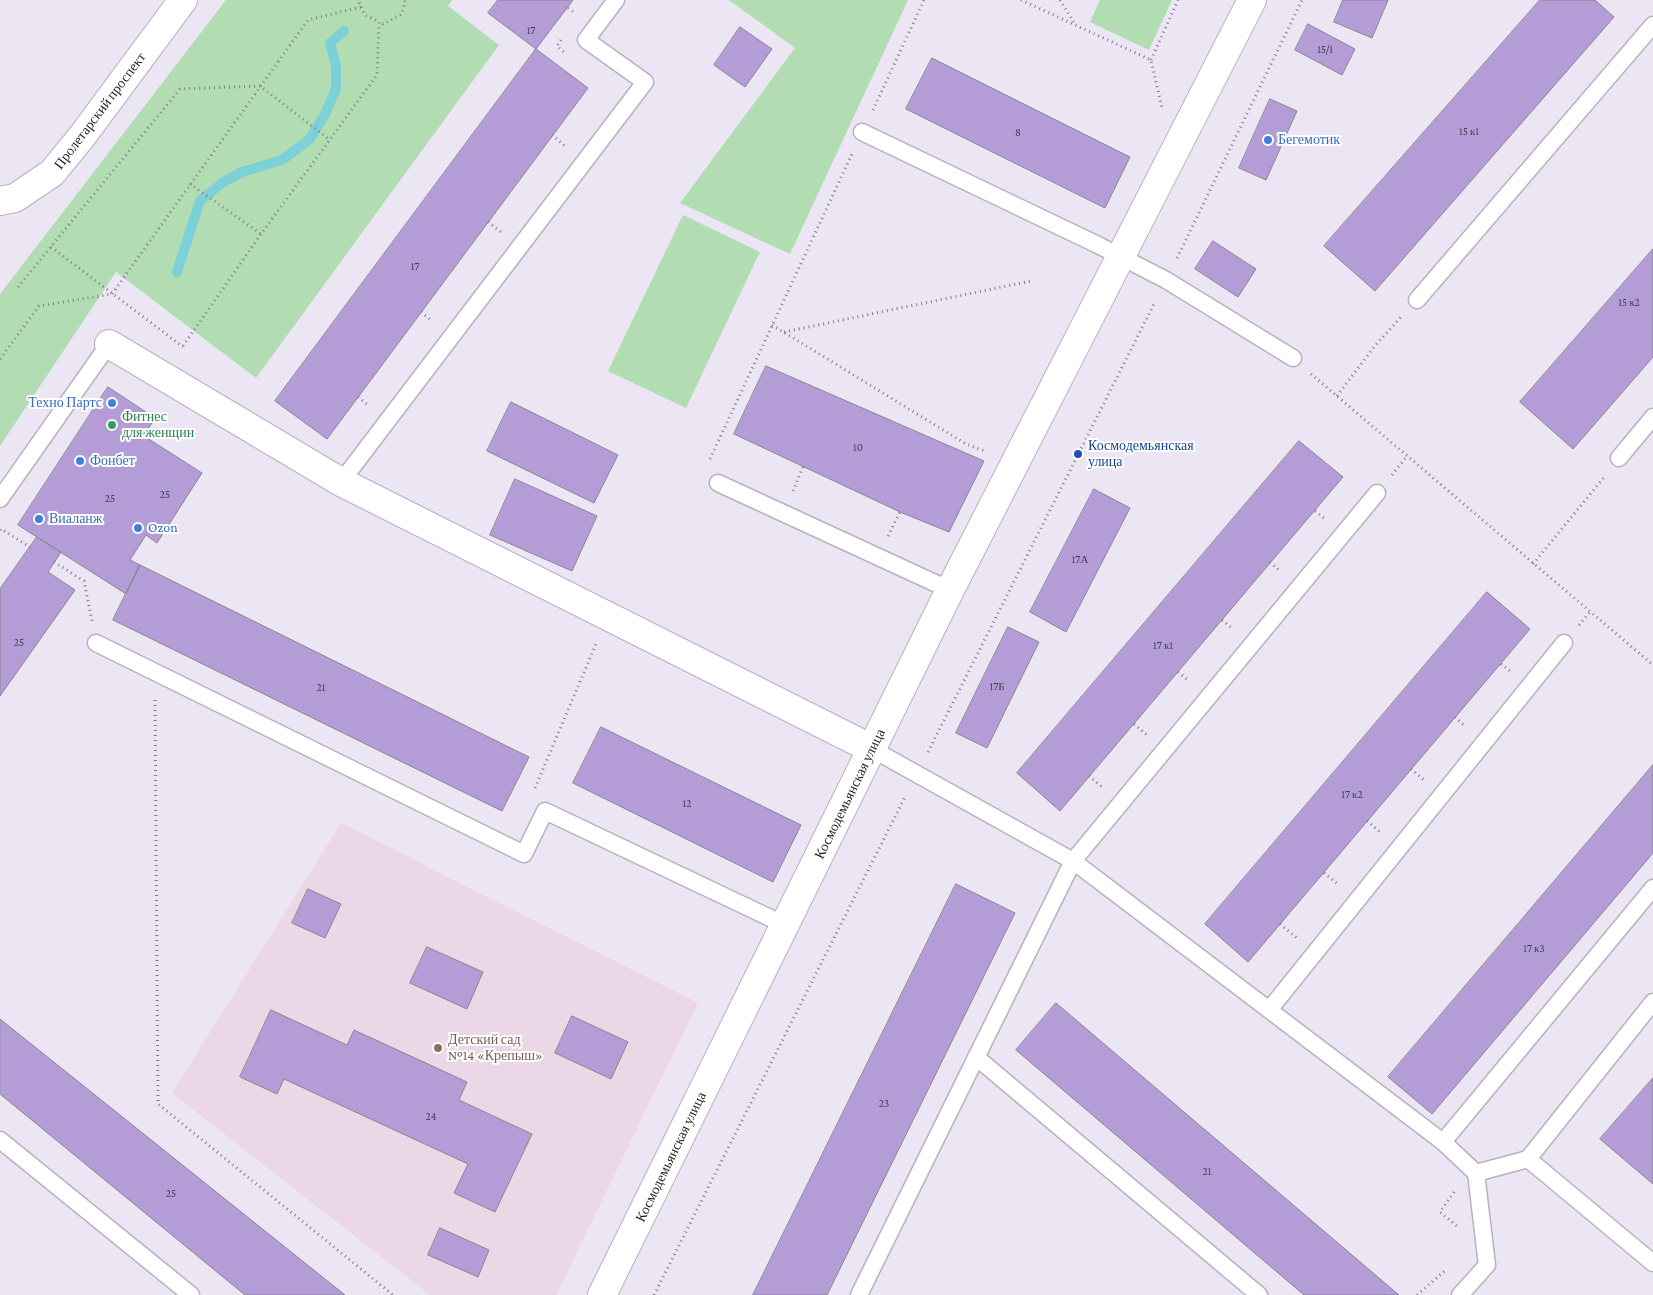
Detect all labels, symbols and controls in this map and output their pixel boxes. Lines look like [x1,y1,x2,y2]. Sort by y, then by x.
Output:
house number: 17 [527,24,535,38]
house number: 15/1 [1317,43,1333,57]
street label: Пролетарский проспект [51,49,149,173]
house number: 15 к1 [1459,125,1479,139]
house number: 8 [1015,126,1021,140]
place label: Бегемотик [1278,132,1340,148]
marker: Бегемотик [1262,134,1274,146]
house number: 17 [411,260,419,274]
house number: 15 к2 [1618,296,1640,310]
place label: Техно Партс [28,395,102,411]
marker: Техно Партс [106,397,118,409]
place label: Фитнес для женщин [122,409,194,442]
marker: Фитнес для женщин [106,419,118,431]
place label: Космодемьянская улица [1088,438,1194,471]
house number: 10 [853,441,863,455]
marker: Космодемьянская улица [1072,448,1084,460]
place label: Фонбет [90,453,135,469]
marker: Фонбет [74,455,86,467]
house number: 25 [160,488,170,502]
house number: 25 [105,492,115,506]
place label: Виаланж [49,511,103,527]
marker: Виаланж [33,513,45,525]
place label: Ozon [148,520,178,536]
marker: Ozon [132,522,144,534]
house number: 17А [1072,553,1088,567]
house number: 25 [14,636,24,650]
house number: 17 к1 [1153,639,1173,653]
house number: 17Б [989,680,1005,694]
house number: 21 [317,681,325,695]
street label: Космодемьянская улица [811,726,889,862]
house number: 17 к2 [1341,788,1363,802]
house number: 12 [683,797,691,811]
house number: 17 к3 [1523,942,1545,956]
place label: Детский сад №14 «Крепыш» [448,1032,543,1064]
marker: Детский сад №14 «Крепыш» [432,1042,444,1054]
street label: Космодемьянская улица [632,1089,710,1225]
house number: 23 [879,1097,889,1111]
house number: 24 [426,1110,436,1124]
house number: 21 [1203,1165,1211,1179]
house number: 25 [166,1187,176,1201]

